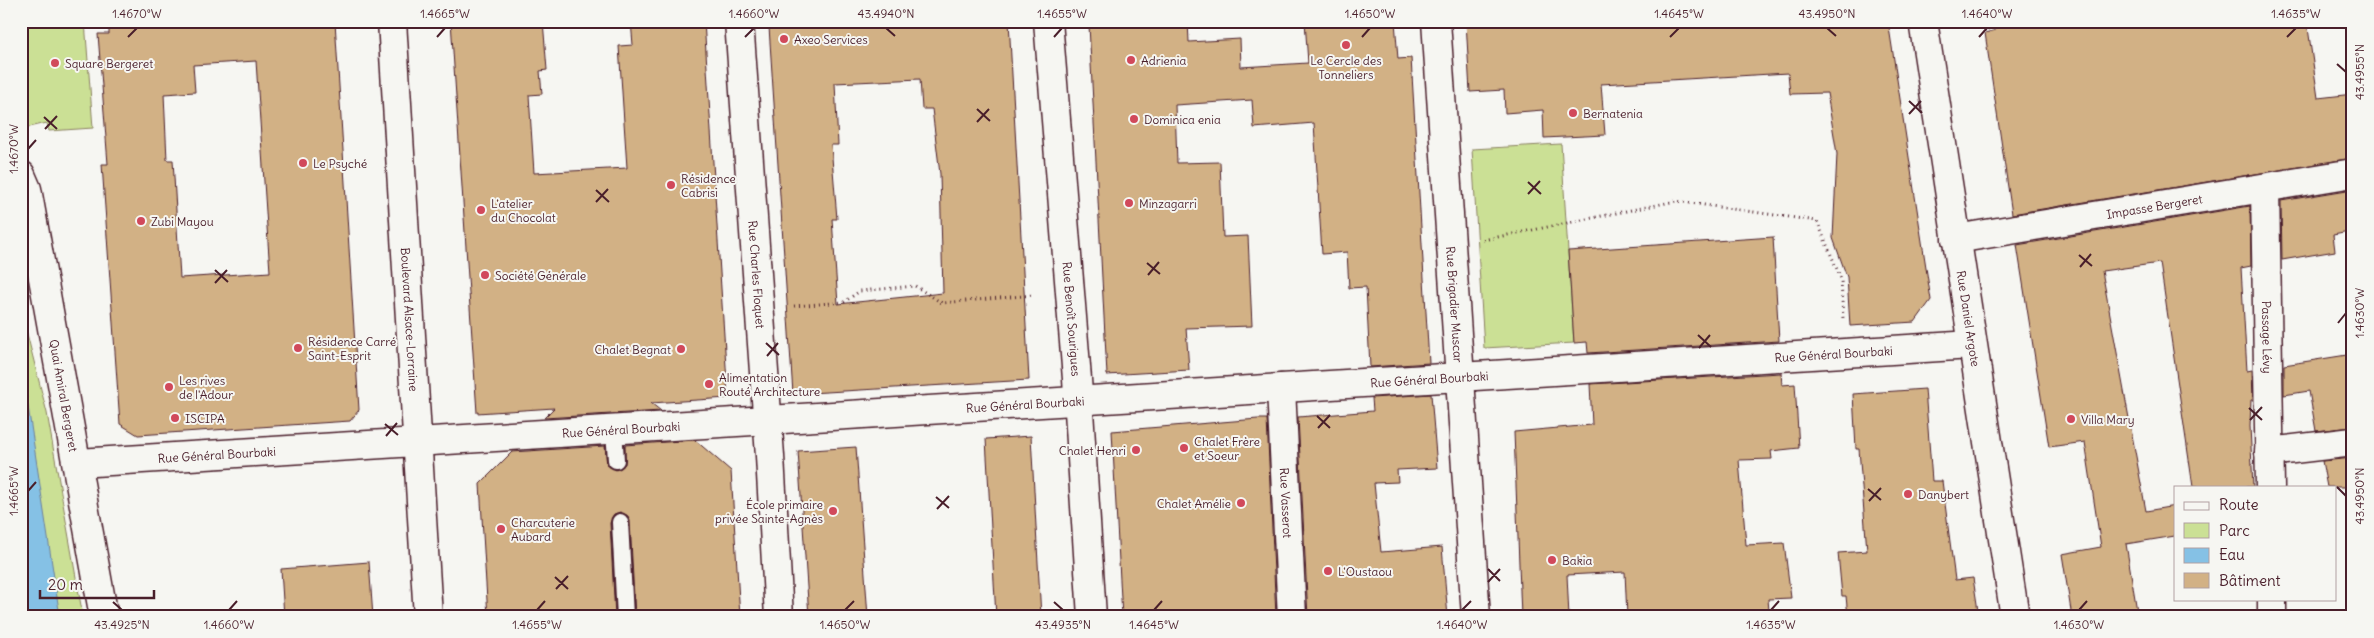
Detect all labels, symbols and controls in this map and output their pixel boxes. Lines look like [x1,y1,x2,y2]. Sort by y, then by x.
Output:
text: 1.4670°W [112,6,162,21]
text: 1.4665°W [420,6,470,21]
text: 1.4660°W [729,6,779,21]
text: 43.4940°N [858,6,914,21]
text: 1.4655°W [1037,6,1087,21]
text: 1.4650°W [1345,6,1395,21]
text: 1.4645°W [1654,6,1704,21]
text: 43.4950°N [1799,6,1855,21]
text: 1.4640°W [1962,6,2012,21]
text: 1.4635°W [2271,6,2321,21]
place label: Axeo Services [794,32,868,47]
marker: Axeo Services [778,33,790,45]
marker: Le Cercle des Tonneliers [1340,39,1352,51]
text: 43.4955°N [2352,44,2367,100]
place label: Adrienia [1141,53,1186,68]
place label: Le Cercle des Tonneliers [1310,53,1382,82]
marker: Adrienia [1125,54,1137,66]
place label: Square Bergeret [65,56,153,71]
marker: Square Bergeret [49,57,61,69]
place label: Bernatenia [1583,106,1643,121]
marker: Bernatenia [1567,107,1579,119]
place label: Dominica enia [1144,112,1221,127]
marker: Dominica enia [1128,113,1140,125]
text: 1.4670°W [6,124,21,174]
place label: Le Psyché [313,156,367,171]
marker: Le Psyché [297,157,309,169]
place label: Résidence Cabrisi [681,171,736,200]
marker: Résidence Cabrisi [665,179,677,191]
street label: Impasse Bergeret [2105,191,2203,221]
place label: L'atelier du Chocolat [491,196,556,225]
place label: Minzagarri [1139,196,1197,211]
marker: Minzagarri [1123,197,1135,209]
marker: L'atelier du Chocolat [475,204,487,216]
place label: Zubi Mayou [151,214,214,229]
marker: Zubi Mayou [135,215,147,227]
street label: Rue Charles Floquet [746,220,768,329]
street label: Rue Brigadier Muscar [1444,246,1466,363]
street label: Boulevard Alsace-Lorraine [398,247,422,392]
street label: Rue Benoît Sourigues [1060,261,1084,377]
place label: Société Générale [495,268,586,283]
marker: Société Générale [479,269,491,281]
street label: Rue Daniel Argote [1954,269,1984,368]
text: 1.4630°W [2352,288,2367,338]
street label: Passage Lévy [2259,300,2276,374]
place label: Résidence Carré Saint-Esprit [308,334,396,363]
street label: Quai Amiral Bergeret [47,338,82,453]
marker: Résidence Carré Saint-Esprit [292,342,304,354]
place label: Chalet Begnat [594,342,671,357]
street label: Rue Général Bourbaki [1774,342,1893,365]
marker: Chalet Begnat [675,343,687,355]
street label: Rue Général Bourbaki [1370,368,1489,390]
place label: Alimentation Routé Architecture [719,370,820,399]
place label: Les rives de l'Adour [179,373,233,402]
marker: Alimentation Routé Architecture [703,378,715,390]
marker: Les rives de l'Adour [163,381,175,393]
street label: Rue Général Bourbaki [966,393,1085,415]
place label: ISCIPA [185,411,225,426]
marker: ISCIPA [169,412,181,424]
place label: Villa Mary [2081,412,2135,427]
marker: Villa Mary [2065,413,2077,425]
street label: Rue Général Bourbaki [561,418,681,440]
place label: Chalet Frère et Soeur [1194,434,1260,463]
marker: Chalet Frère et Soeur [1178,442,1190,454]
street label: Rue Général Bourbaki [157,443,276,466]
place label: Chalet Henri [1059,443,1126,458]
marker: Chalet Henri [1130,444,1142,456]
text: 1.4665°W [6,466,21,516]
street label: Rue Vasserot [1277,467,1296,539]
text: 43.4950°N [2352,468,2367,524]
legend [2174,486,2336,600]
place label: Danybert [1918,487,1969,502]
marker: Danybert [1902,488,1914,500]
text: Route [2219,495,2259,514]
place label: Chalet Amélie [1157,496,1231,511]
place label: École primaire privée Sainte-Agnès [715,497,823,526]
marker: Chalet Amélie [1235,497,1247,509]
marker: École primaire privée Sainte-Agnès [827,505,839,517]
place label: Charcuterie Aubard [511,515,575,544]
text: Parc [2219,521,2250,540]
marker: Charcuterie Aubard [495,523,507,535]
text: Eau [2219,545,2245,564]
place label: Bakia [1562,553,1593,568]
marker: Bakia [1546,554,1558,566]
place label: L'Oustaou [1338,564,1392,579]
marker: L'Oustaou [1322,565,1334,577]
scale bar [40,568,154,600]
text: Bâtiment [2219,571,2281,590]
text: 20 m [48,575,83,594]
text: 43.4925°N [94,617,150,632]
text: 1.4660°W [204,617,254,632]
text: 1.4655°W [512,617,562,632]
text: 1.4650°W [820,617,870,632]
text: 43.4935°N [1035,617,1091,632]
text: 1.4645°W [1129,617,1179,632]
text: 1.4640°W [1437,617,1487,632]
text: 1.4635°W [1746,617,1796,632]
text: 1.4630°W [2054,617,2104,632]

